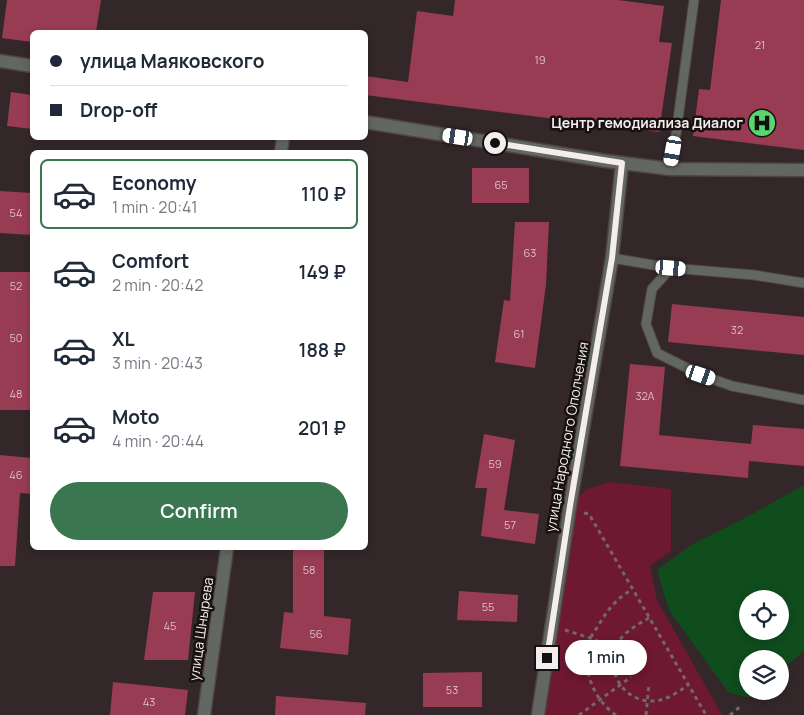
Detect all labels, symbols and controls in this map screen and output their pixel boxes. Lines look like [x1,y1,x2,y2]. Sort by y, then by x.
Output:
house number: 21 [755,37,765,52]
text: улица Маяковского [80,48,265,74]
house number: 19 [534,52,546,67]
text: Drop-off [80,97,157,123]
hospital icon: Центр гемодиализа Диалог [747,108,777,138]
place label: Центр гемодиализа Диалог [551,113,743,132]
car [442,127,473,147]
route start [484,132,506,154]
car [663,135,682,167]
text: Economy [112,170,196,196]
icon: car [52,172,97,217]
house number: 65 [494,177,508,192]
text: 110 ₽ [301,181,346,207]
text: 1 min · 20:41 [112,196,198,218]
house number: 54 [10,205,22,220]
house number: 63 [524,245,536,260]
text: Comfort [112,248,189,274]
icon: car [52,250,97,295]
text: 149 ₽ [298,259,346,285]
car [655,259,686,277]
text: 2 min · 20:42 [112,274,203,296]
house number: 52 [10,278,22,293]
house number: 32 [731,322,743,337]
text: XL [112,326,135,352]
house number: 61 [514,326,524,341]
icon: car [52,328,97,373]
house number: 50 [9,330,23,345]
text: 188 ₽ [298,337,346,363]
street label: улица Народного Ополчения [540,340,593,534]
text: 3 min · 20:43 [112,352,203,374]
car [684,363,717,387]
house number: 48 [10,386,22,401]
house number: 32А [635,388,655,403]
text: Moto [112,404,159,430]
icon: car [52,406,97,451]
text: 201 ₽ [298,415,346,441]
text: 4 min · 20:44 [112,430,204,452]
house number: 59 [488,456,502,471]
house number: 46 [9,467,23,482]
button: Confirm [50,482,348,540]
house number: 57 [504,517,516,532]
house number: 58 [303,562,315,577]
street label: улица Шнырева [184,576,217,682]
map controls [739,590,789,700]
button: locate [739,590,789,640]
house number: 55 [482,599,494,614]
house number: 45 [164,618,176,633]
house number: 56 [309,626,323,641]
callout: 1 min [564,640,647,676]
text: 1 min [587,646,625,668]
route end [536,647,558,669]
button: layers [739,650,789,700]
house number: 53 [446,682,458,697]
house number: 43 [143,694,155,709]

